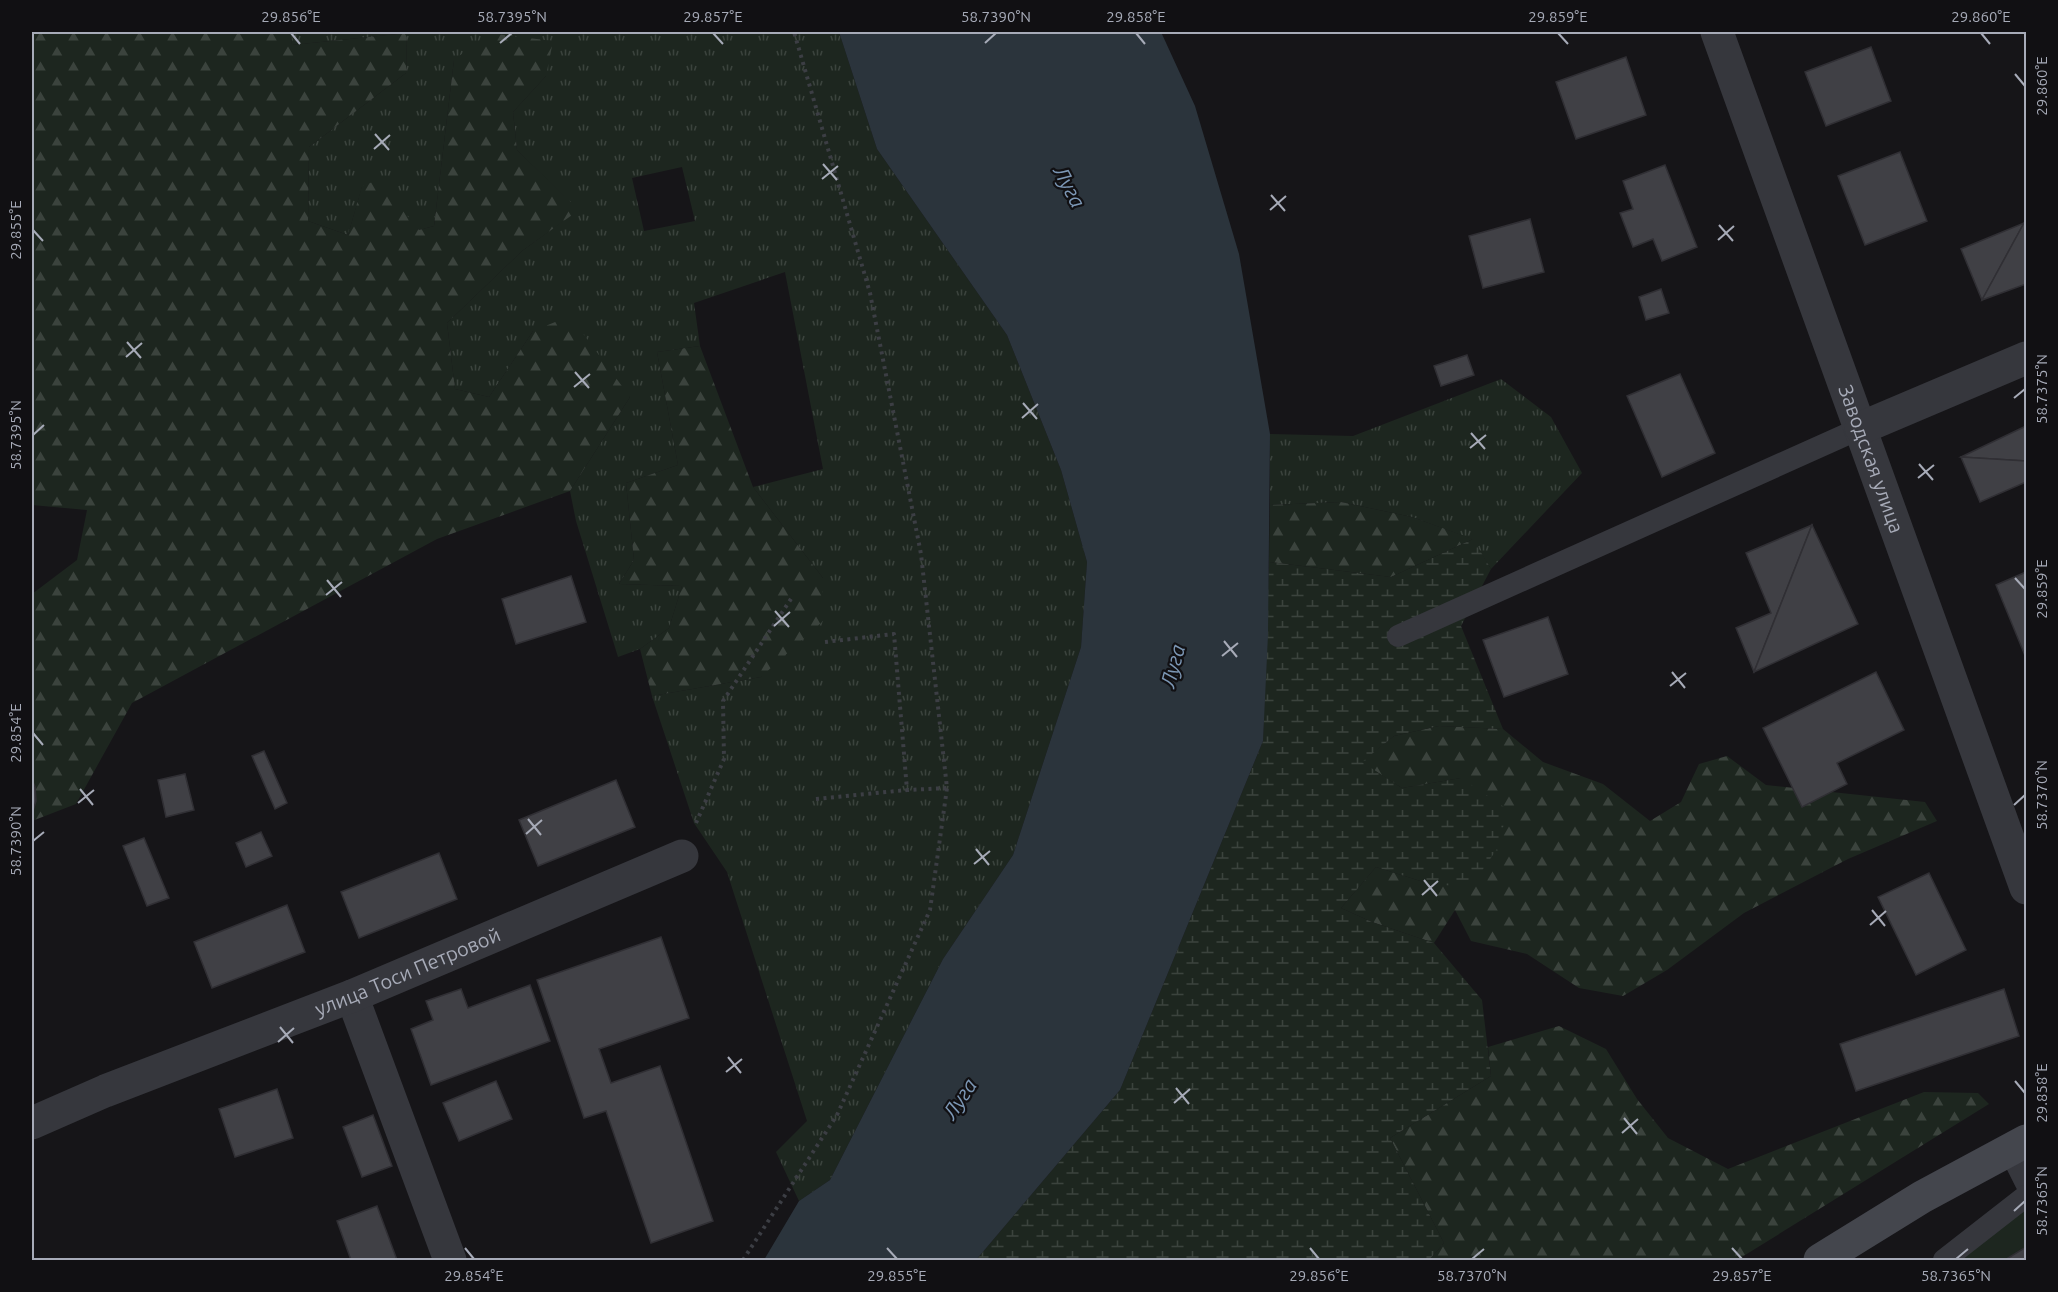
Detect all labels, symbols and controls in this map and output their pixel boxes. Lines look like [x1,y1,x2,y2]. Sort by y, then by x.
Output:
text: 29.856°E [261,8,321,25]
text: 58.7395°N [477,8,547,25]
text: 29.857°E [683,8,743,25]
text: 58.7390°N [961,8,1031,25]
text: 29.858°E [1106,8,1166,25]
text: 29.859°E [1528,8,1588,25]
text: 29.860°E [1951,8,2011,25]
text: 29.860°E [2033,56,2050,116]
water label: Луга [1049,161,1091,211]
text: 29.855°E [7,200,24,260]
text: 58.7375°N [2033,354,2050,424]
street label: Заводская улица [1834,382,1909,536]
text: 58.7395°N [7,400,24,470]
text: 29.859°E [2033,559,2050,619]
water label: Луга [1155,642,1189,691]
text: 29.854°E [7,703,24,763]
text: 58.7370°N [2033,760,2050,830]
text: 58.7390°N [7,806,24,876]
street label: улица Тоси Петровой [312,922,504,1020]
text: 29.858°E [2033,1063,2050,1123]
water label: Луга [937,1074,981,1124]
text: 58.7365°N [2033,1166,2050,1236]
text: 29.854°E [444,1267,504,1284]
text: 29.855°E [867,1267,927,1284]
text: 29.856°E [1289,1267,1349,1284]
text: 58.7370°N [1437,1267,1507,1284]
text: 29.857°E [1712,1267,1772,1284]
text: 58.7365°N [1921,1267,1991,1284]

